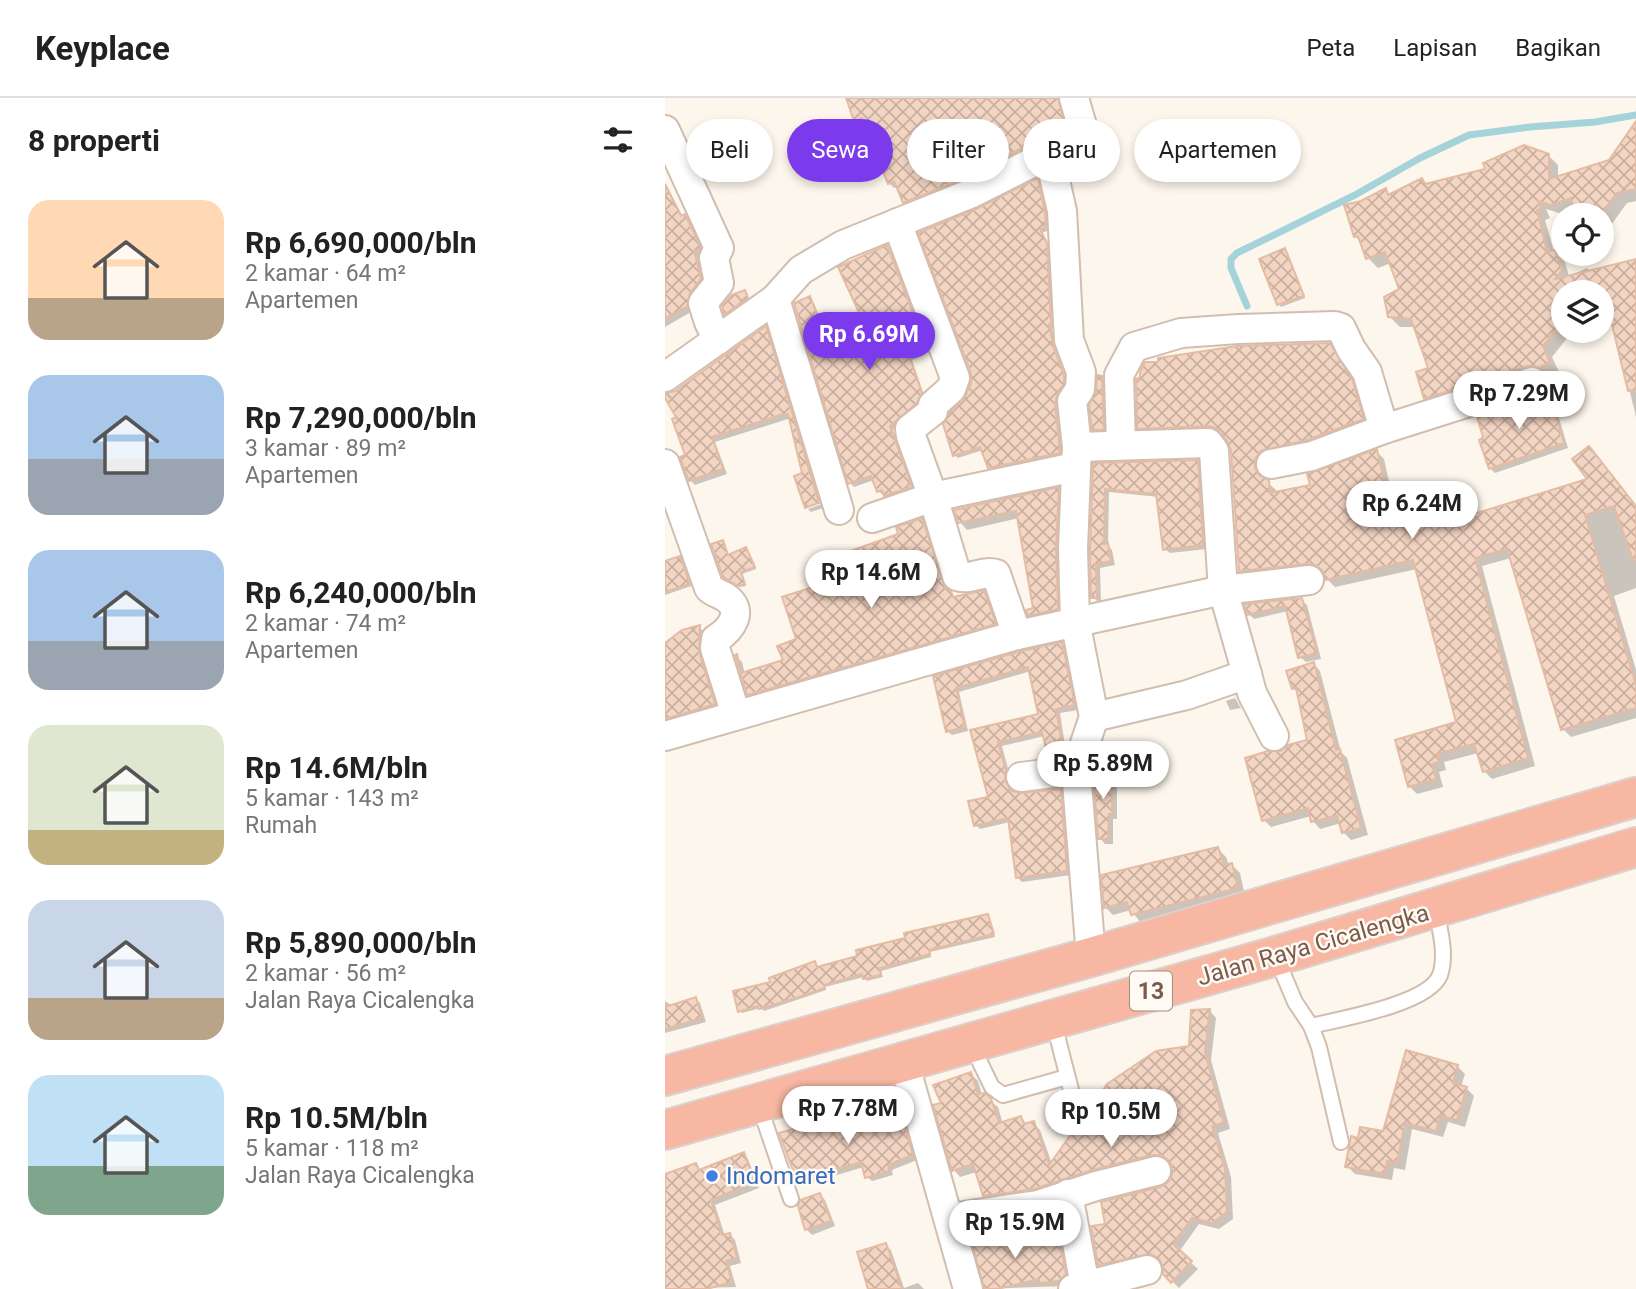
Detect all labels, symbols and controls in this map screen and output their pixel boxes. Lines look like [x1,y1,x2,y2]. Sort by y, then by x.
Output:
text: Keyplace [35,29,170,68]
text: Peta [1307,34,1355,62]
text: Lapisan [1393,34,1477,62]
text: Bagikan [1515,34,1601,62]
chip: Beli [686,119,773,182]
chip: Sewa [787,119,893,182]
chip: Filter [907,119,1009,182]
chip: Baru [1023,119,1120,182]
chip: Apartemen [1134,119,1301,182]
icon: filters [599,121,637,159]
text: 8 properti [28,123,160,158]
map controls [1551,203,1614,343]
button: locate [1551,203,1614,266]
text: Rp 6,690,000/bln [245,225,477,260]
icon: home [84,228,168,312]
text: 2 kamar · 64 m² [245,260,406,287]
button: layers [1551,280,1614,343]
text: Apartemen [245,287,359,314]
pin: Rp 6.69M [797,313,941,372]
text: Rp 6.69M [819,321,919,348]
pin: Rp 7.29M [1447,372,1591,431]
text: Rp 7.29M [1469,380,1569,407]
text: Rp 7,290,000/bln [245,400,477,435]
icon: home [84,403,168,487]
text: 3 kamar · 89 m² [245,435,406,462]
text: Apartemen [245,462,359,489]
pin: Rp 6.24M [1340,482,1484,541]
text: Rp 6.24M [1362,490,1462,517]
pin: Rp 14.6M [799,550,943,610]
text: Rp 14.6M [821,559,921,586]
text: Rp 6,240,000/bln [245,575,477,610]
icon: home [84,578,168,662]
text: 2 kamar · 74 m² [245,610,406,637]
text: Apartemen [245,637,359,664]
pin: Rp 5.89M [1031,742,1175,801]
text: Rp 14.6M/bln [245,750,428,785]
text: Rp 5.89M [1053,750,1153,777]
icon: home [84,753,168,837]
text: 5 kamar · 143 m² [245,785,419,812]
text: Rumah [245,812,317,839]
street label: Jalan Raya Cicalengka [1194,898,1432,992]
text: Rp 5,890,000/bln [245,925,477,960]
icon: home [84,928,168,1012]
text: 2 kamar · 56 m² [245,960,406,987]
road number: 13 [1130,972,1172,1010]
text: Jalan Raya Cicalengka [245,987,475,1014]
pin: Rp 7.78M [776,1086,920,1146]
pin: Rp 10.5M [1039,1090,1183,1149]
text: Rp 7.78M [798,1095,898,1122]
text: Rp 10.5M [1061,1098,1161,1125]
text: Rp 10.5M/bln [245,1100,428,1135]
icon: home [84,1103,168,1187]
text: 5 kamar · 118 m² [245,1135,419,1162]
text: Jalan Raya Cicalengka [245,1162,475,1189]
place label: Indomaret [726,1162,836,1190]
marker: Indomaret [704,1168,720,1184]
pin: Rp 15.9M [943,1200,1087,1260]
text: Rp 15.9M [965,1209,1065,1236]

